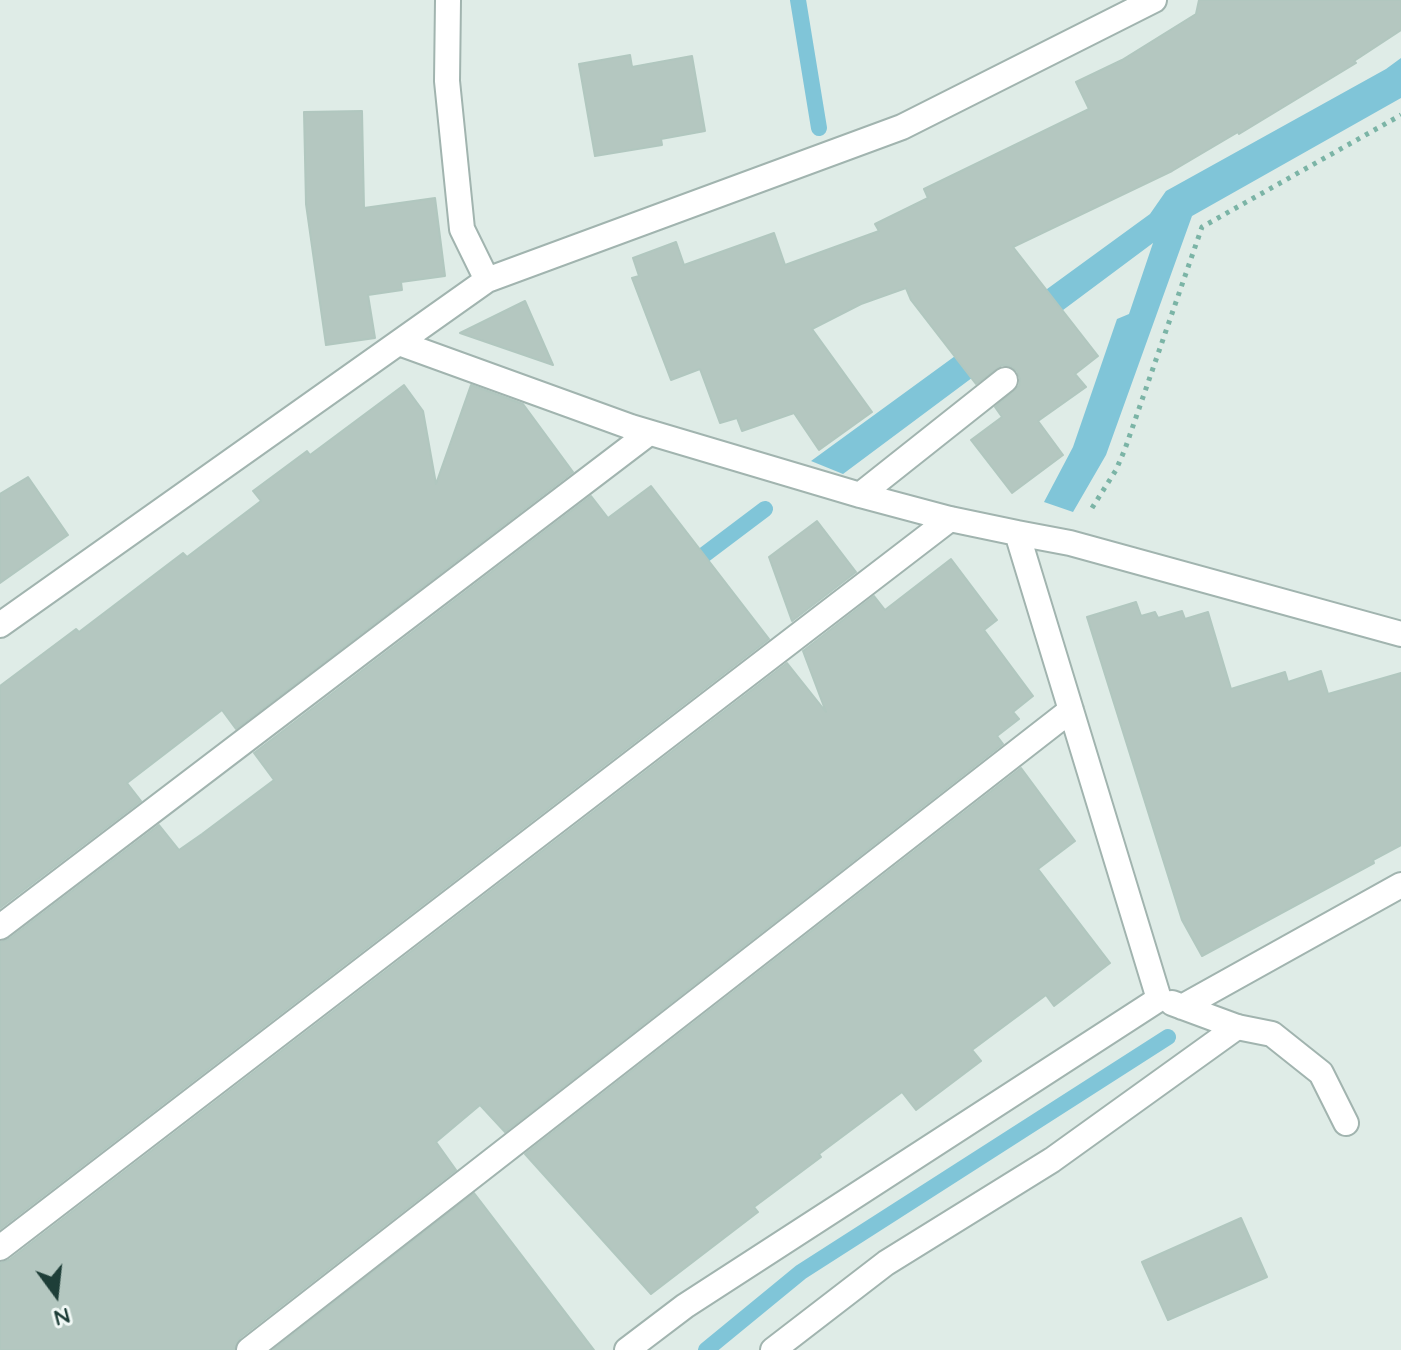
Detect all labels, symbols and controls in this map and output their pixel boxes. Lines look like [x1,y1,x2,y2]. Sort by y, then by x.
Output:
north arrow [16,1254,96,1334]
text: N [51,1302,74,1333]

